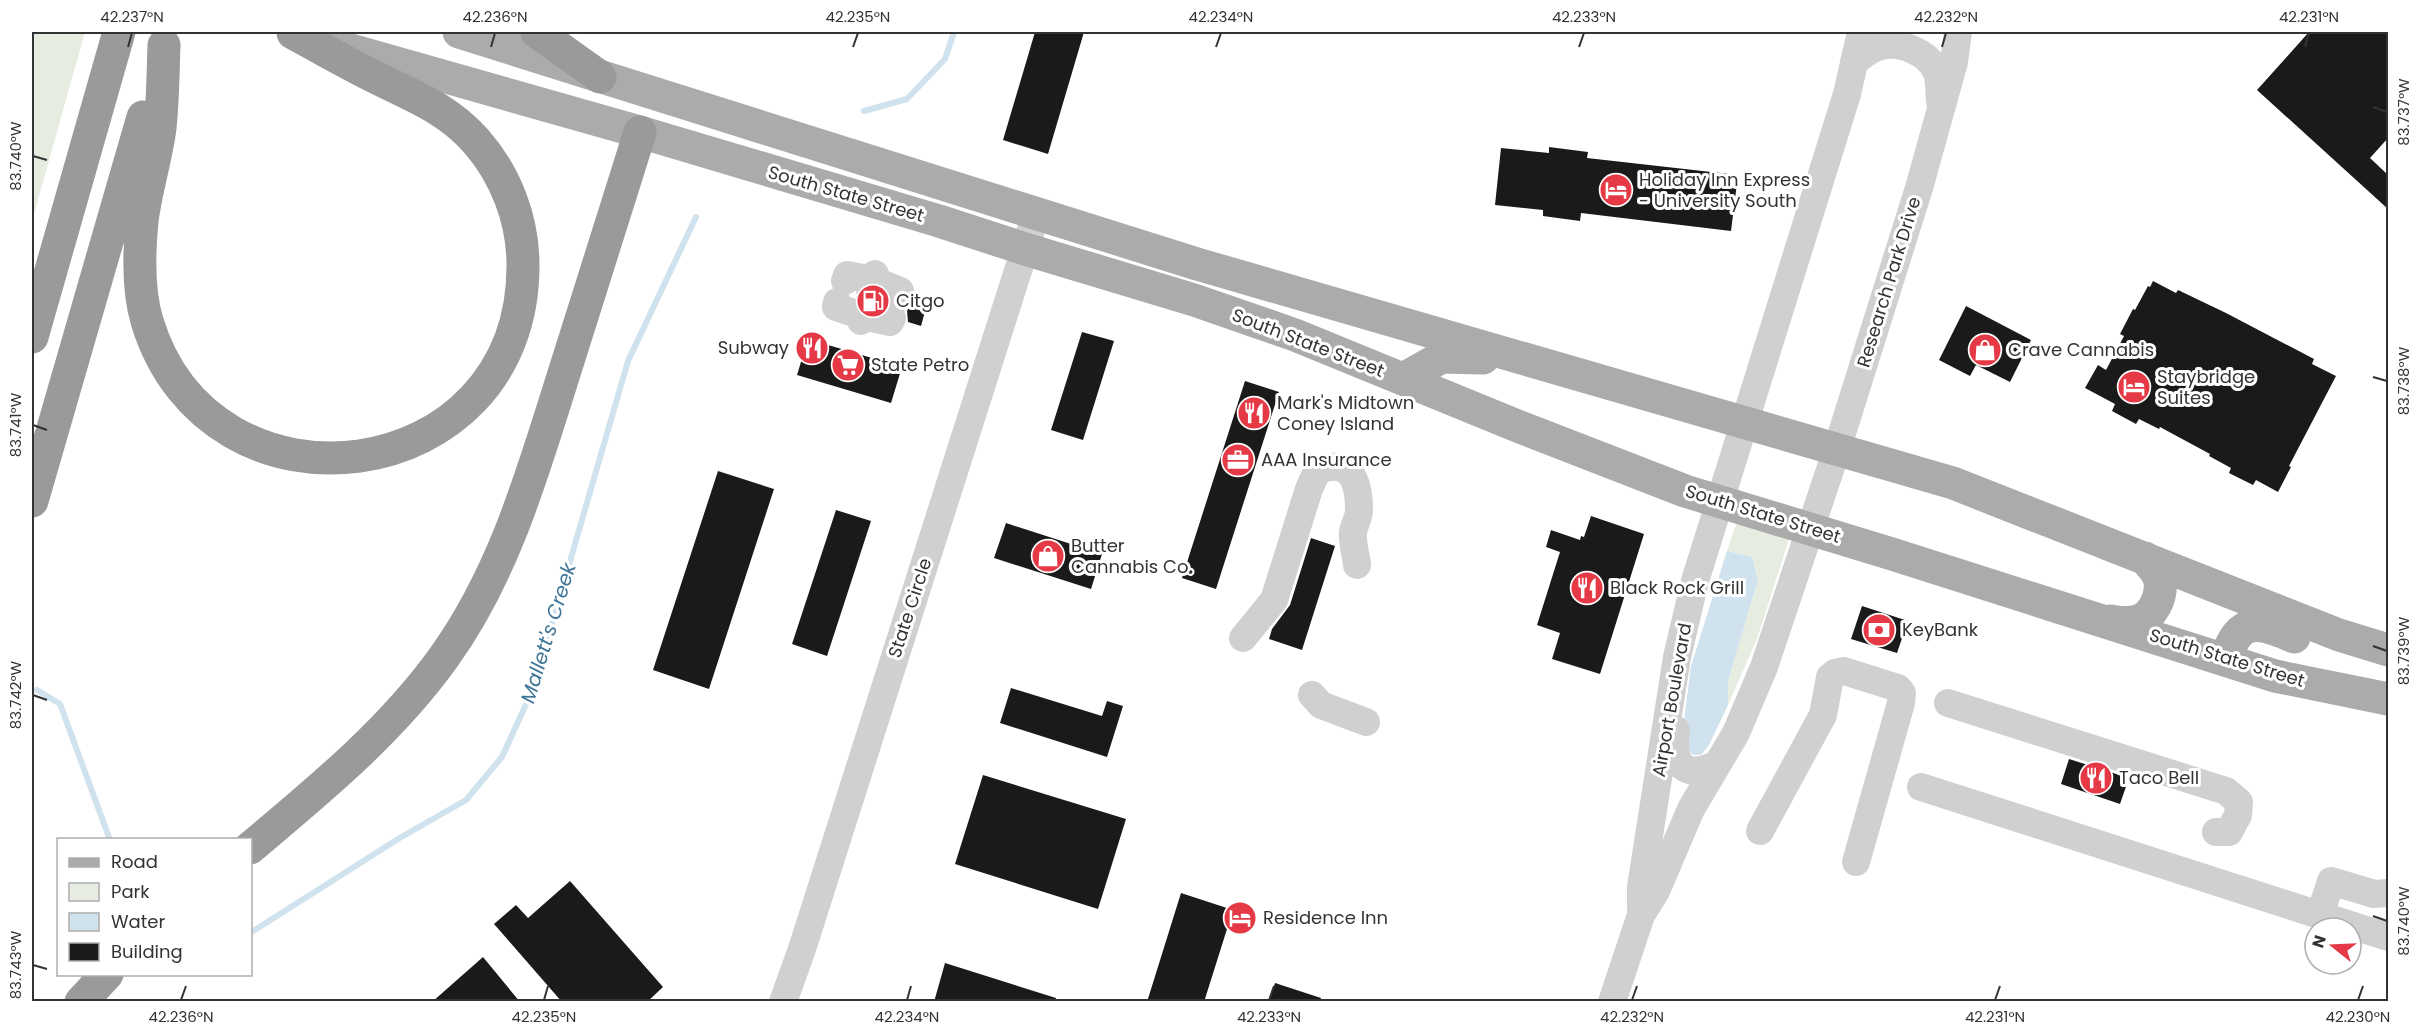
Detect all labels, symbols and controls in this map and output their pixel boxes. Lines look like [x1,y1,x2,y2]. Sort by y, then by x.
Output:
text: 42.237°N [100,6,164,27]
text: 42.236°N [463,6,527,27]
text: 42.235°N [826,6,890,27]
text: 42.234°N [1189,6,1253,27]
text: 42.233°N [1552,6,1616,27]
text: 42.232°N [1914,6,1978,27]
text: 42.231°N [2279,6,2339,27]
text: 83.737°W [2393,78,2414,146]
text: 83.740°W [5,121,26,191]
street label: South State Street [765,159,927,228]
place label: Holiday Inn Express - University South [1639,167,1810,213]
hotel icon: Holiday Inn Express - University South [1598,172,1634,208]
street label: Research Park Drive [1851,193,1926,370]
fuel station icon: Citgo [855,283,891,319]
place label: Citgo [896,288,945,313]
street label: South State Street [1229,302,1388,383]
restaurant icon: Subway [794,330,830,366]
shop icon: Crave Cannabis [1967,332,2003,368]
place label: Subway [718,335,789,360]
place label: Crave Cannabis [2008,337,2154,362]
text: 83.738°W [2393,346,2414,415]
supermarket icon: State Petro [830,347,866,383]
place label: State Petro [871,352,969,377]
place label: Staybridge Suites [2157,364,2255,410]
hotel icon: Staybridge Suites [2116,369,2152,405]
place label: Mark's Midtown Coney Island [1277,390,1414,436]
text: 83.741°W [5,392,26,457]
restaurant icon: Mark's Midtown Coney Island [1236,395,1272,431]
office icon: AAA Insurance [1220,442,1256,478]
place label: AAA Insurance [1261,447,1392,472]
street label: South State Street [1683,478,1844,549]
place label: Butter Cannabis Co. [1071,533,1192,579]
shop icon: Butter Cannabis Co. [1030,538,1066,574]
street label: State Circle [882,555,937,661]
water label: Mallett's Creek [513,558,583,706]
restaurant icon: Black Rock Grill [1569,570,1605,606]
place label: Black Rock Grill [1610,575,1744,600]
bank icon: KeyBank [1861,612,1897,648]
text: 83.739°W [2393,616,2414,685]
place label: KeyBank [1902,617,1979,642]
street label: Airport Boulevard [1646,621,1697,779]
street label: South State Street [2147,622,2308,693]
text: 83.742°W [5,660,26,729]
restaurant icon: Taco Bell [2078,760,2114,796]
place label: Taco Bell [2119,765,2199,790]
legend [57,838,252,976]
text: Road [111,849,158,874]
text: Park [111,879,150,904]
text: 83.740°W [2393,886,2414,956]
hotel icon: Residence Inn [1222,900,1258,936]
place label: Residence Inn [1263,905,1388,930]
text: Water [111,909,165,934]
north arrow [2303,916,2363,976]
text: 83.743°W [5,930,26,999]
text: N [2306,932,2332,951]
text: Building [111,939,183,964]
text: 42.236°N [149,1006,213,1027]
text: 42.235°N [512,1006,576,1027]
text: 42.234°N [875,1006,939,1027]
text: 42.233°N [1237,1006,1301,1027]
text: 42.232°N [1600,1006,1664,1027]
text: 42.231°N [1965,1006,2025,1027]
text: 42.230°N [2326,1006,2390,1027]

